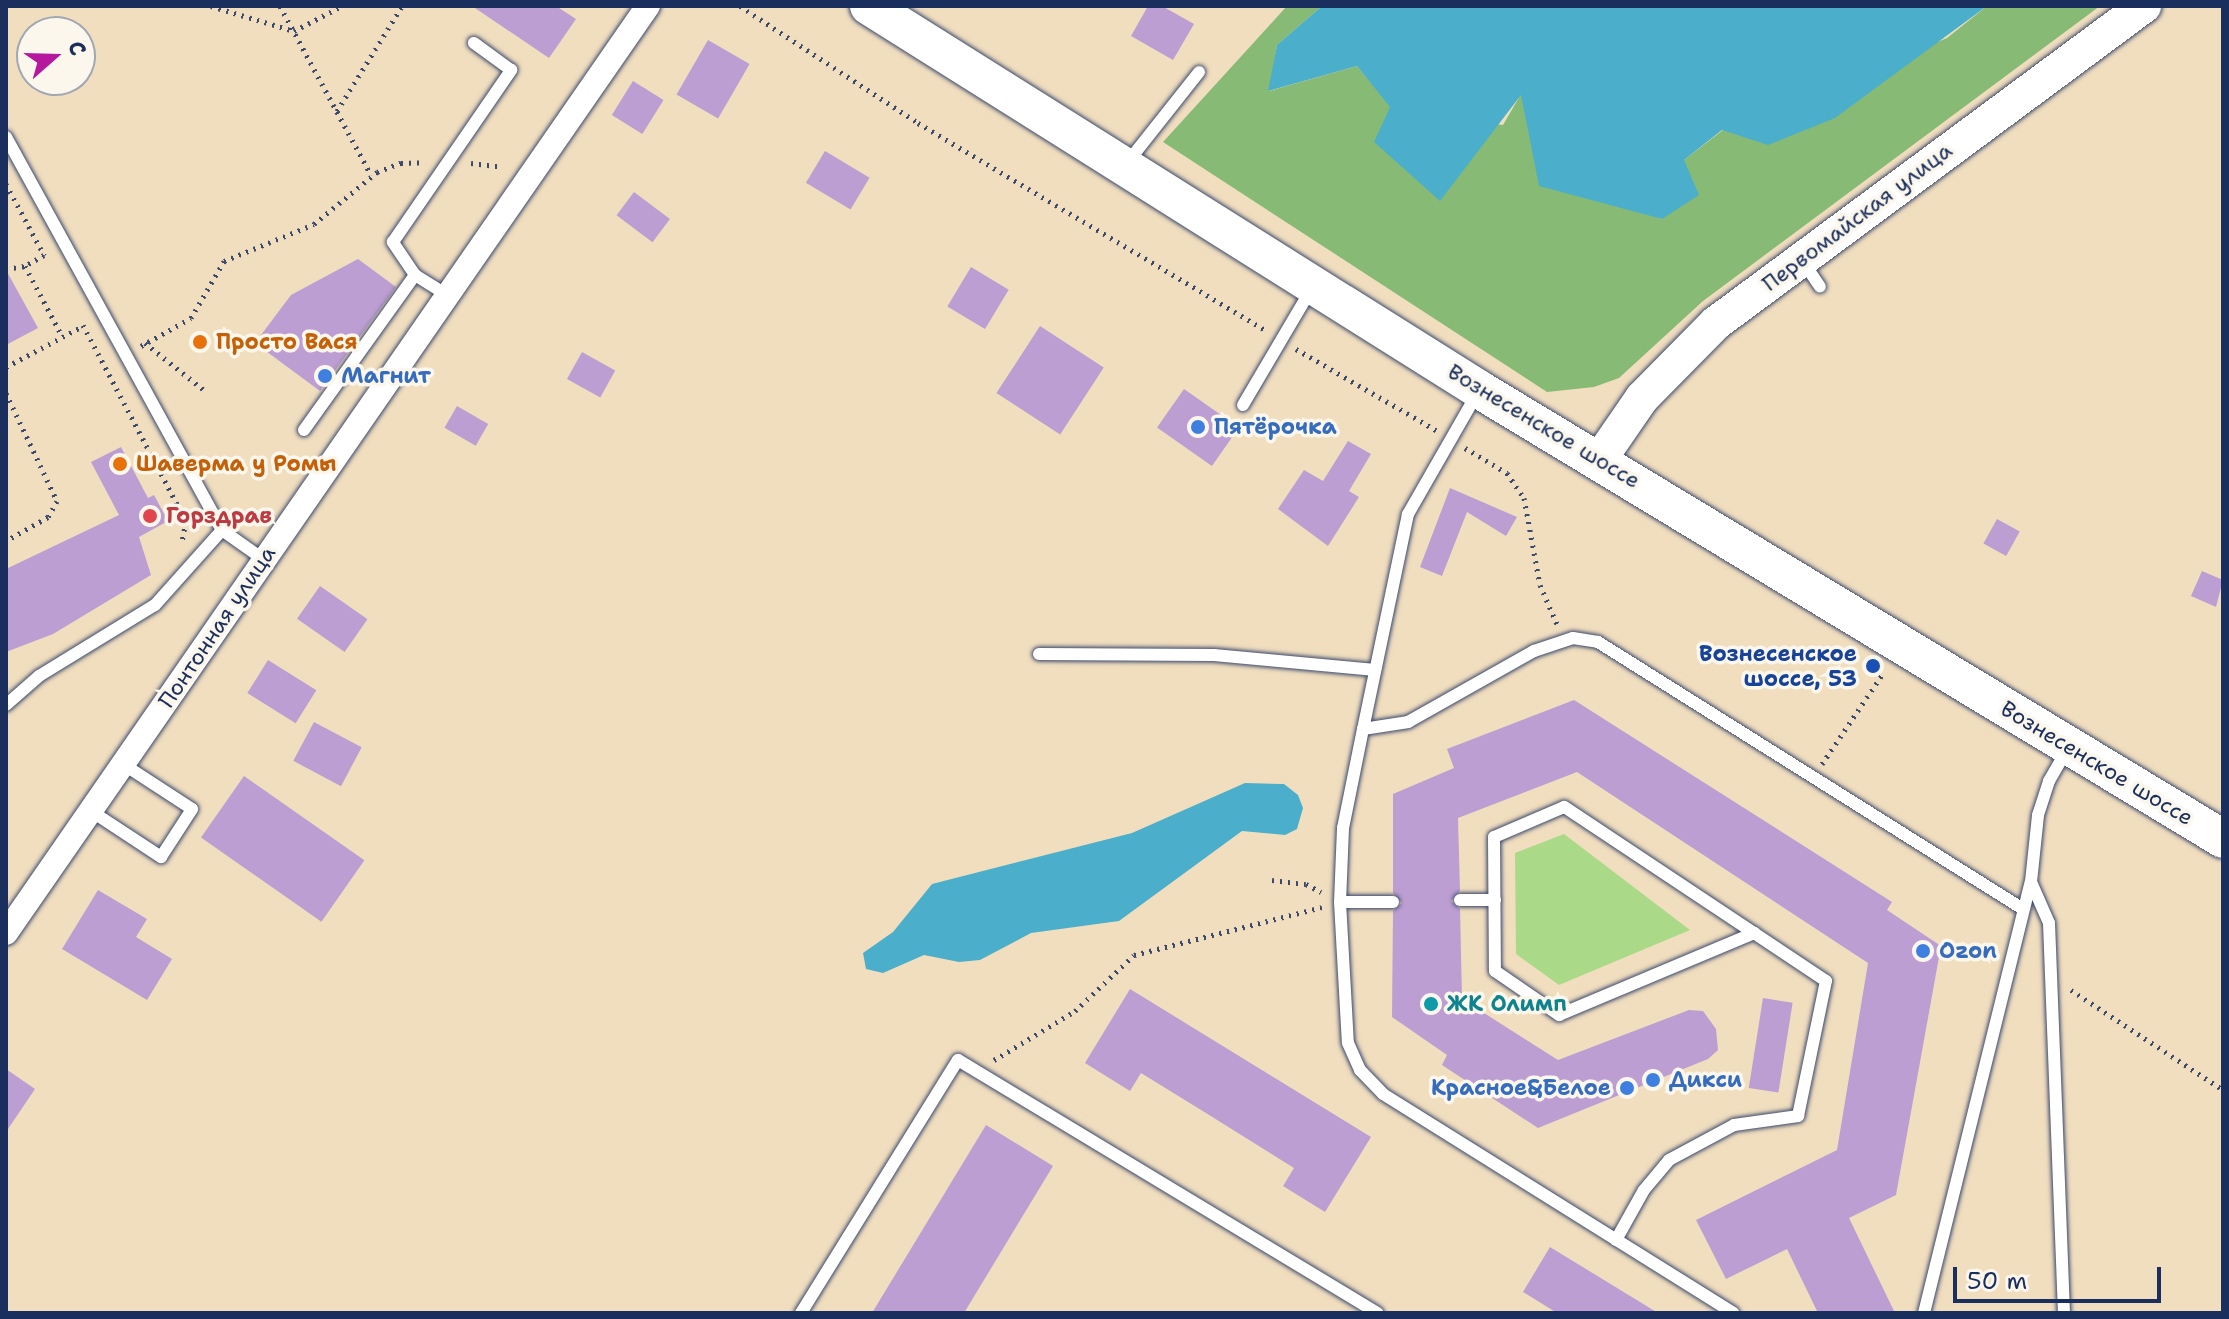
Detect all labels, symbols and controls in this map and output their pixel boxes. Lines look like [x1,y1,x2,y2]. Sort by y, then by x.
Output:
north arrow [16,16,96,96]
text: С [61,37,93,60]
street label: Первомайская улица [1757,137,1957,297]
place label: Просто Вася [216,329,358,355]
marker: Просто Вася [191,333,209,351]
street label: Вознесенское шоссе [1443,358,1645,494]
place label: Магнит [341,363,431,389]
marker: Магнит [316,367,334,385]
place label: Пятёрочка [1214,414,1337,440]
marker: Пятёрочка [1189,418,1207,436]
place label: Шаверма у Ромы [136,451,336,477]
marker: Шаверма у Ромы [111,455,129,473]
place label: Горздрав [166,503,272,529]
marker: Горздрав [141,507,159,525]
street label: Понтонная улица [153,541,281,713]
place label: Вознесенское шоссе, 53 [1699,640,1857,692]
marker: Вознесенское шоссе, 53 [1864,657,1882,675]
street label: Вознесенское шоссе [1996,695,2198,831]
place label: Ozon [1939,938,1997,964]
marker: Ozon [1914,942,1932,960]
place label: ЖК Олимп [1447,991,1567,1017]
marker: ЖК Олимп [1422,995,1440,1013]
place label: Дикси [1669,1067,1742,1093]
marker: Дикси [1644,1071,1662,1089]
place label: Красное&Белое [1431,1075,1611,1101]
marker: Красное&Белое [1618,1079,1636,1097]
scale bar [1957,1251,2165,1301]
text: 50 m [1967,1265,2027,1297]

